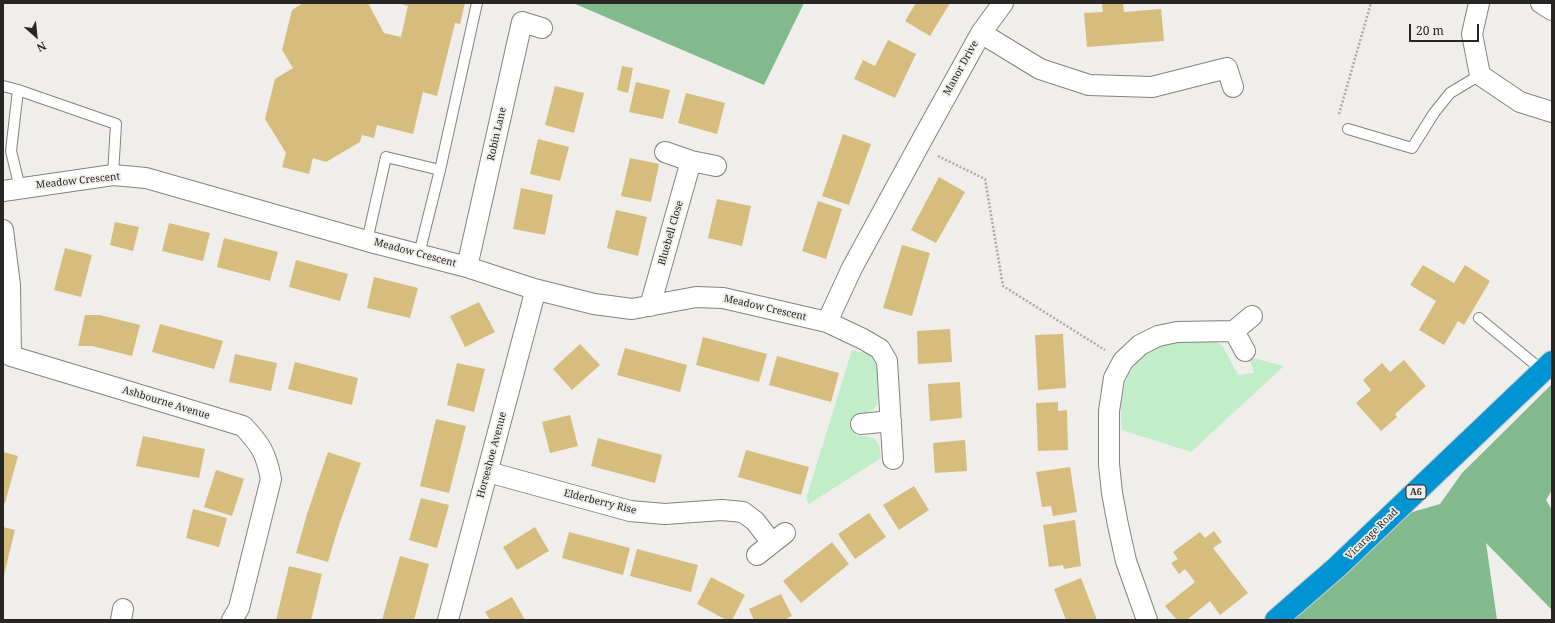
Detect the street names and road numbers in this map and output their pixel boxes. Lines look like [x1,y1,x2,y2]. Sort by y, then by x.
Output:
street label: Manor Drive [941,38,981,98]
street label: Robin Lane [485,106,509,162]
street label: Meadow Crescent [35,171,121,191]
street label: Bluebell Close [656,199,686,267]
street label: Meadow Crescent [373,236,457,270]
street label: Meadow Crescent [723,293,807,323]
street label: Ashbourne Avenue [121,384,211,422]
street label: Horseshoe Avenue [475,411,509,499]
road number: A6 [1406,485,1426,499]
street label: Elderberry Rise [562,487,638,517]
street label: Vicarage Road [1343,506,1401,562]

